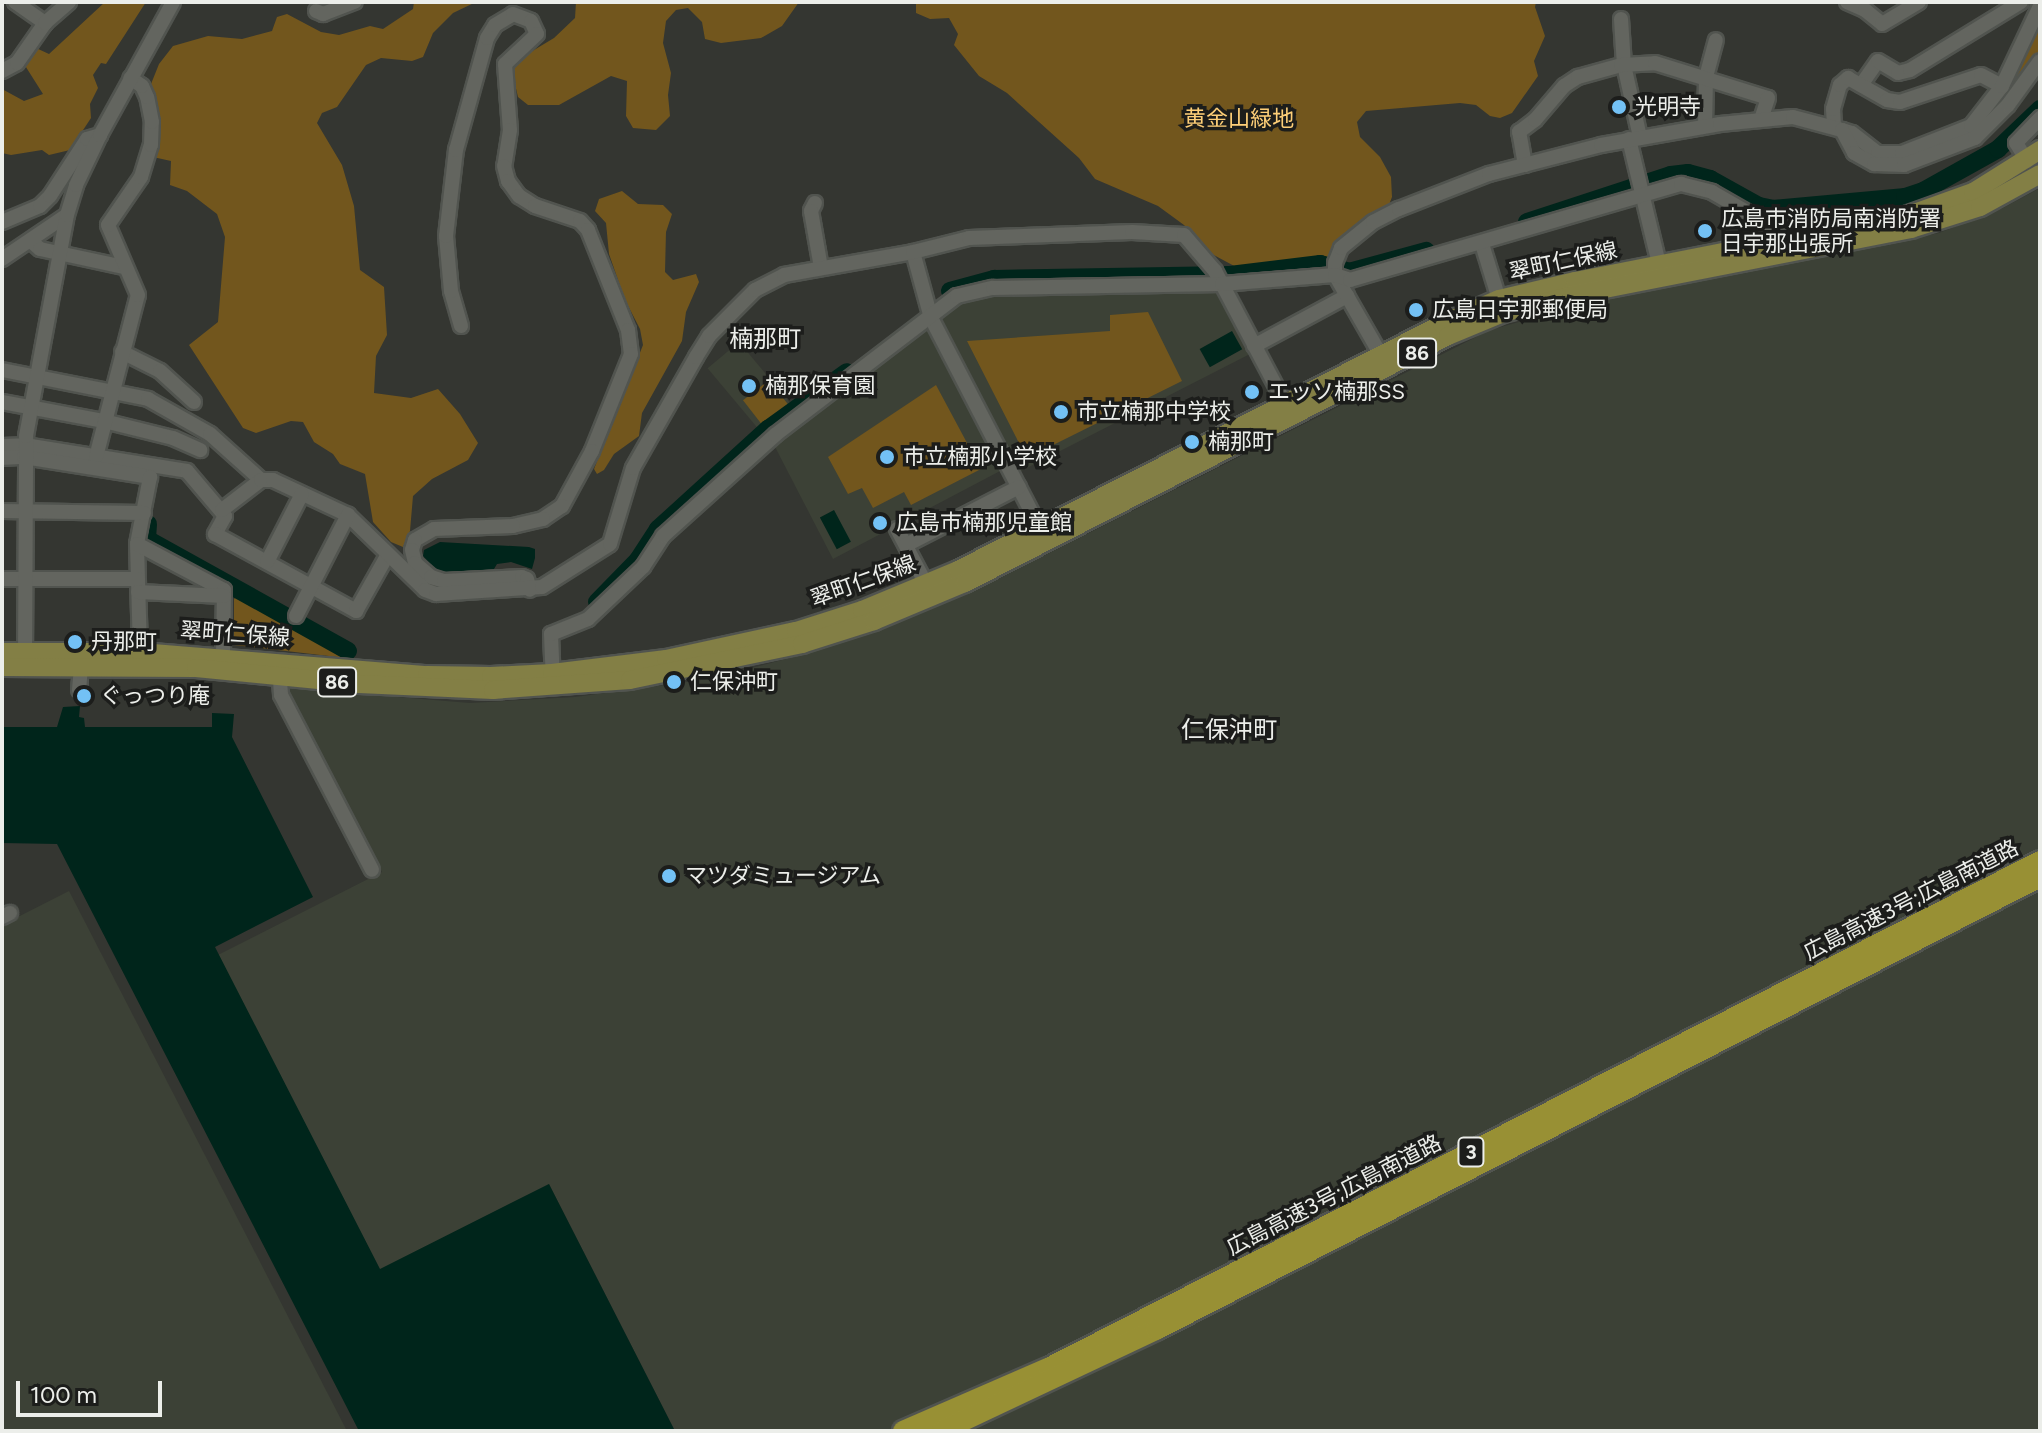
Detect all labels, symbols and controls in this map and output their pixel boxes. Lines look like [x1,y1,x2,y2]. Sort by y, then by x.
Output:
place label: 光明寺 [1635,94,1701,120]
marker: 光明寺 [1610,98,1628,116]
park label: 黄金山緑地 [1184,106,1294,132]
place label: 広島市消防局南消防署 日宇那出張所 [1721,205,1941,256]
marker: 広島市消防局南消防署 日宇那出張所 [1696,222,1714,240]
street label: 翠町仁保線 [1506,237,1620,285]
place label: 広島日宇那郵便局 [1432,297,1608,323]
marker: 広島日宇那郵便局 [1407,301,1425,319]
district label: 楠那町 [729,325,801,353]
road number: 86 [1397,337,1437,369]
place label: 楠那保育園 [765,373,875,399]
marker: 楠那保育園 [740,377,758,395]
place label: エッソ楠那SS [1268,379,1405,405]
marker: エッソ楠那SS [1243,383,1261,401]
place label: 市立楠那中学校 [1077,399,1231,425]
marker: 市立楠那中学校 [1052,403,1070,421]
place label: 楠那町 [1208,429,1274,455]
marker: 楠那町 [1183,433,1201,451]
place label: 市立楠那小学校 [903,444,1057,470]
marker: 市立楠那小学校 [878,448,896,466]
place label: 広島市楠那児童館 [896,510,1072,536]
marker: 広島市楠那児童館 [871,514,889,532]
street label: 翠町仁保線 [807,550,919,612]
street label: 翠町仁保線 [179,617,291,651]
place label: 丹那町 [91,629,157,655]
marker: 丹那町 [66,633,84,651]
road number: 86 [317,666,357,698]
place label: 仁保沖町 [690,669,778,695]
marker: 仁保沖町 [665,673,683,691]
place label: ぐっつり庵 [100,683,210,709]
marker: ぐっつり庵 [75,687,93,705]
district label: 仁保沖町 [1181,716,1277,744]
street label: 広島高速3号;広島南道路 [1799,834,2023,966]
place label: マツダミュージアム [685,863,883,889]
marker: マツダミュージアム [660,867,678,885]
street label: 広島高速3号;広島南道路 [1222,1129,1446,1261]
road number: 3 [1457,1136,1485,1168]
scale bar [20,1365,166,1415]
text: 100 m [30,1380,97,1409]

